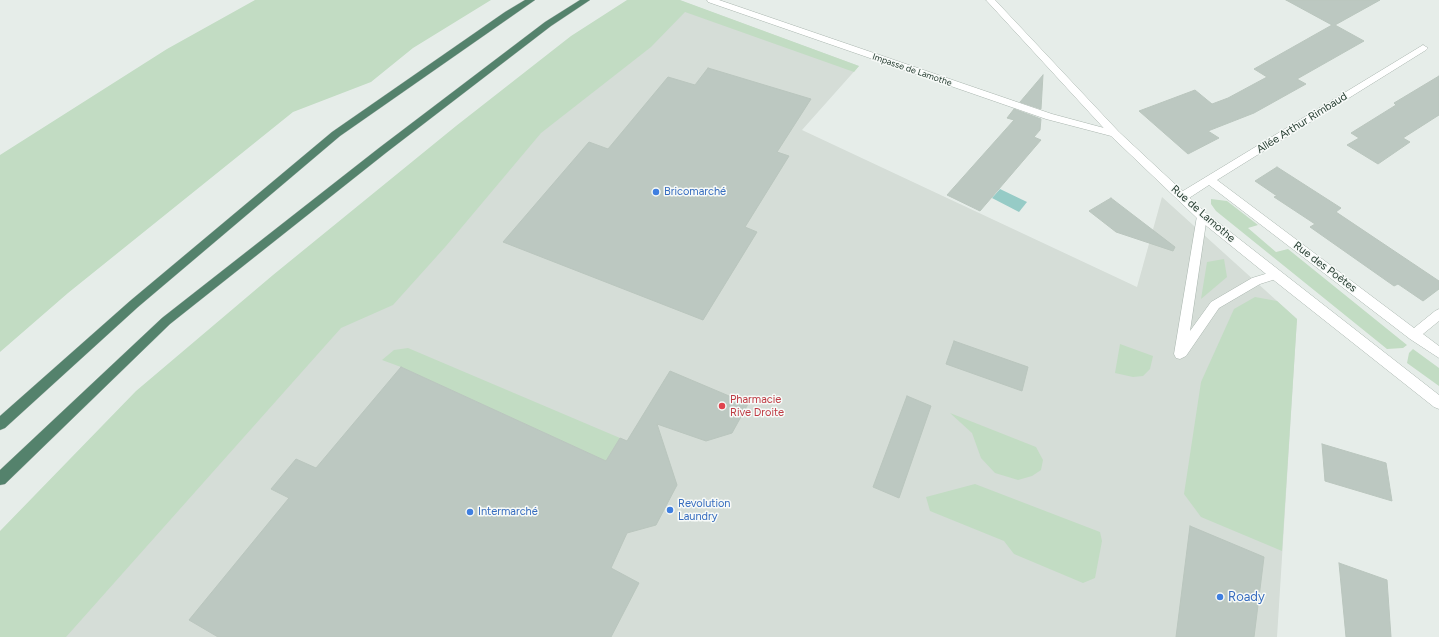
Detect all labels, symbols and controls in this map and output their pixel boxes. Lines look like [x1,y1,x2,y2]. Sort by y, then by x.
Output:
street label: Impasse de Lamothe [871,51,953,89]
street label: Allée Arthur Rimbaud [1254,90,1350,156]
street label: Rue de Lamothe [1168,183,1238,245]
place label: Bricomarché [664,185,726,199]
marker: Bricomarché [651,187,661,197]
street label: Rue des Poètes [1291,239,1359,295]
place label: Pharmacie Rive Droite [730,393,784,419]
marker: Pharmacie Rive Droite [717,401,727,411]
place label: Revolution Laundry [678,497,731,523]
place label: Intermarché [478,505,538,519]
marker: Revolution Laundry [665,505,675,515]
marker: Intermarché [465,507,475,517]
place label: Roady [1228,589,1265,605]
marker: Roady [1215,592,1225,602]

